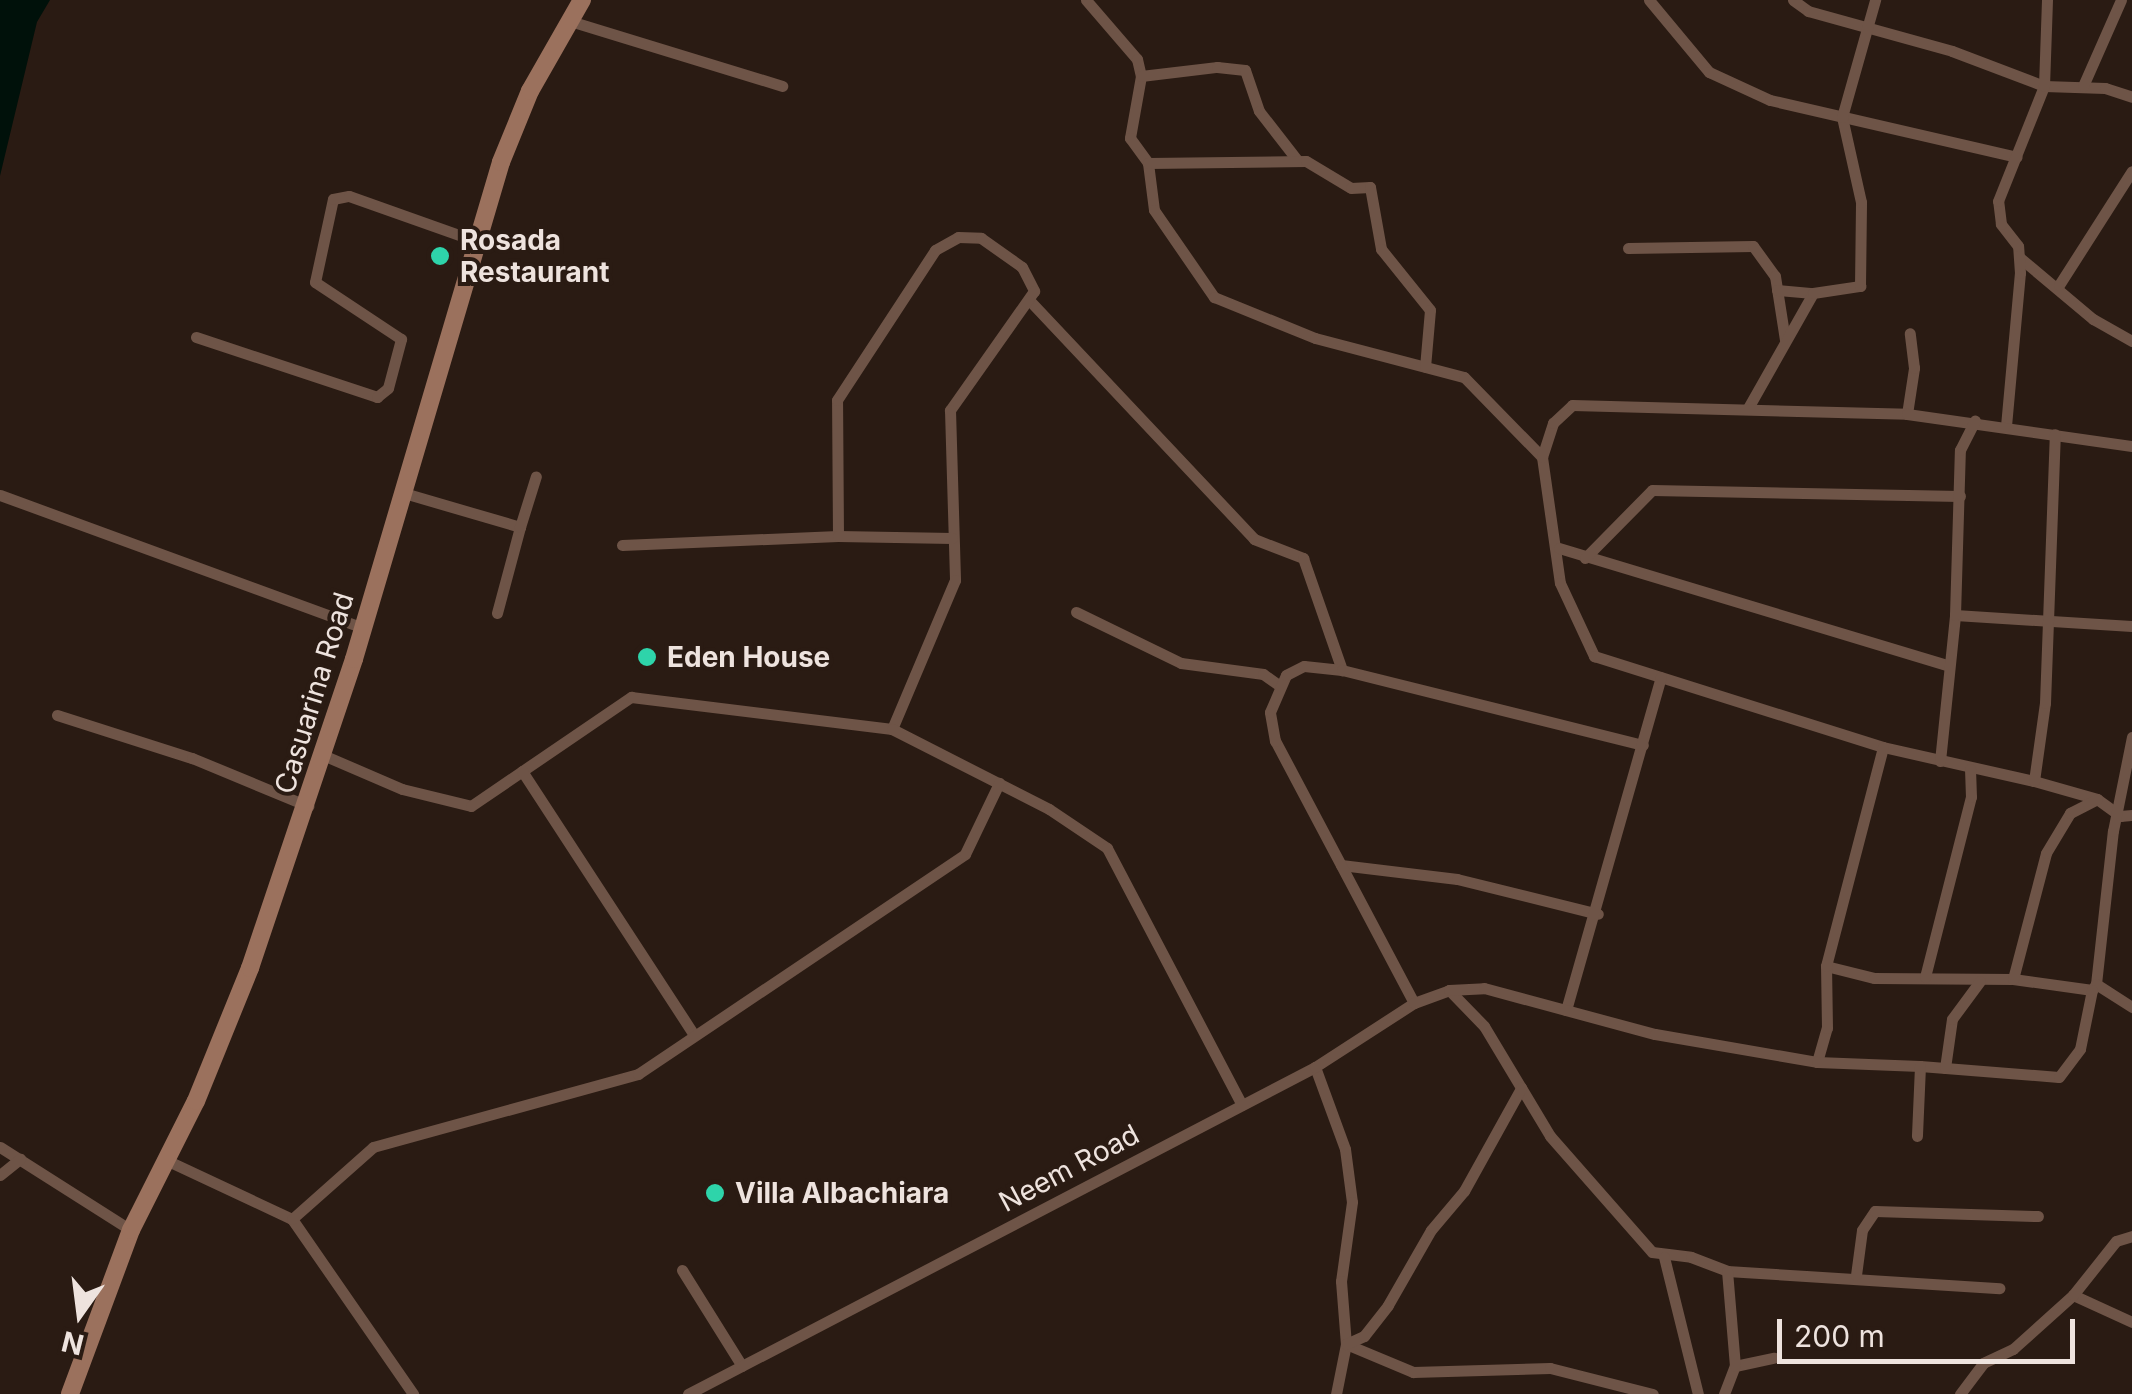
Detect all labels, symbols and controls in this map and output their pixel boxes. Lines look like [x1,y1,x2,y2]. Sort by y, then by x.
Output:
place label: Rosada Restaurant [460,223,609,289]
marker: Rosada Restaurant [429,245,451,267]
street label: Casuarina Road [267,588,361,798]
place label: Eden House [667,640,830,674]
marker: Eden House [636,646,658,668]
street label: Neem Road [993,1117,1145,1219]
place label: Villa Albachiara [735,1176,949,1210]
marker: Villa Albachiara [704,1182,726,1204]
north arrow [30,1264,130,1364]
scale bar [1782,1299,2080,1361]
text: 200 m [1794,1318,1885,1354]
text: N [58,1324,87,1362]

